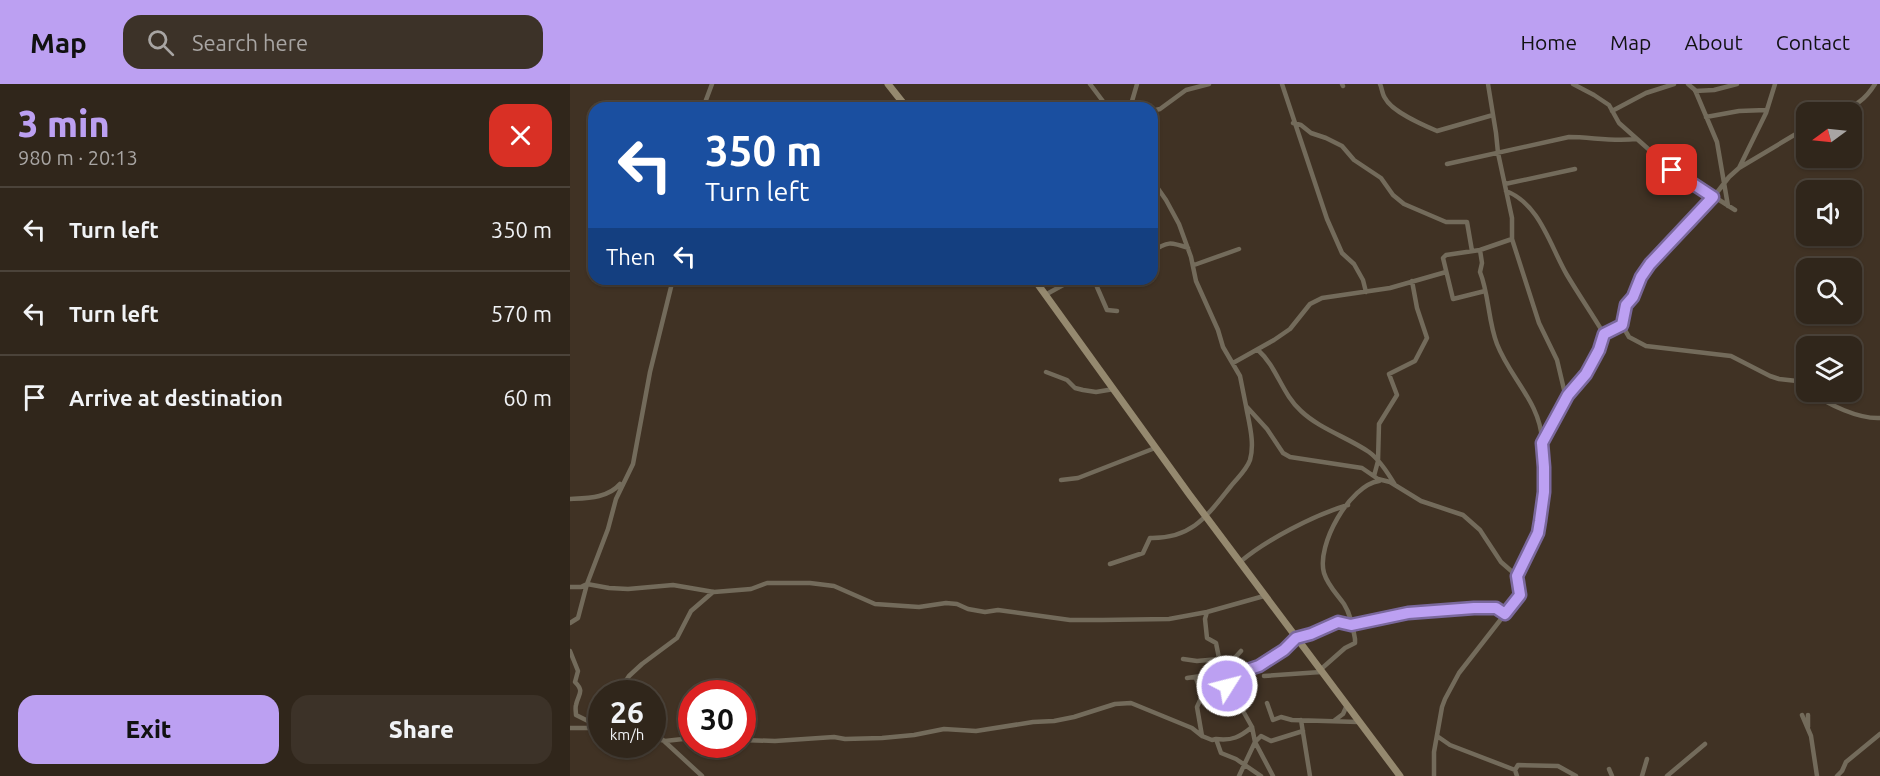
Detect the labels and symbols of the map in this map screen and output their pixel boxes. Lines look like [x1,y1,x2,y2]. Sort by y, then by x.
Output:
north arrow [1796,102,1862,168]
pin [1646,144,1697,195]
position arrow [1195,654,1259,718]
speed limit sign: 30 [678,680,756,758]

